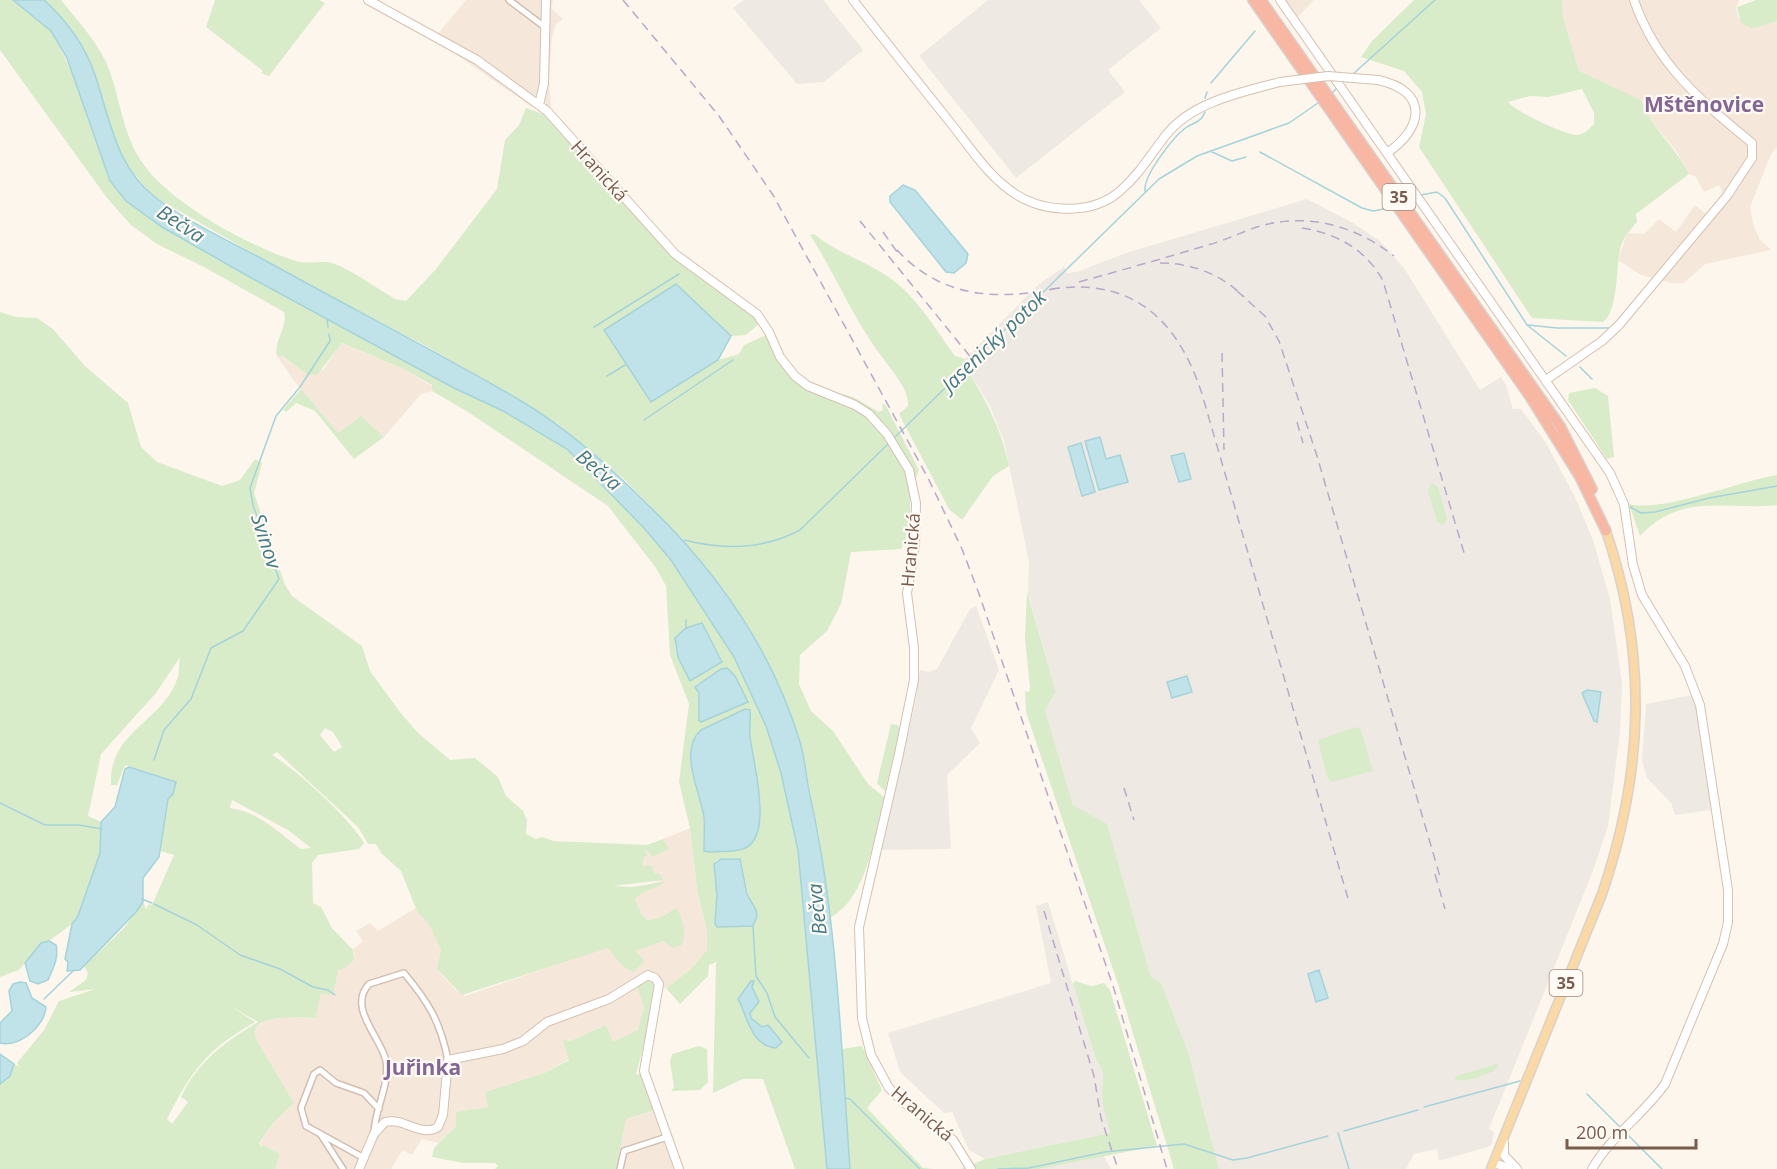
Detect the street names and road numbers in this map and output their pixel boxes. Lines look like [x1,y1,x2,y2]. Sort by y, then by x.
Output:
street label: Hranická [566,135,634,206]
road number: 35 [1382,184,1416,210]
street label: Hranická [895,512,925,588]
road number: 35 [1550,970,1582,996]
street label: Hranická [886,1080,959,1146]

